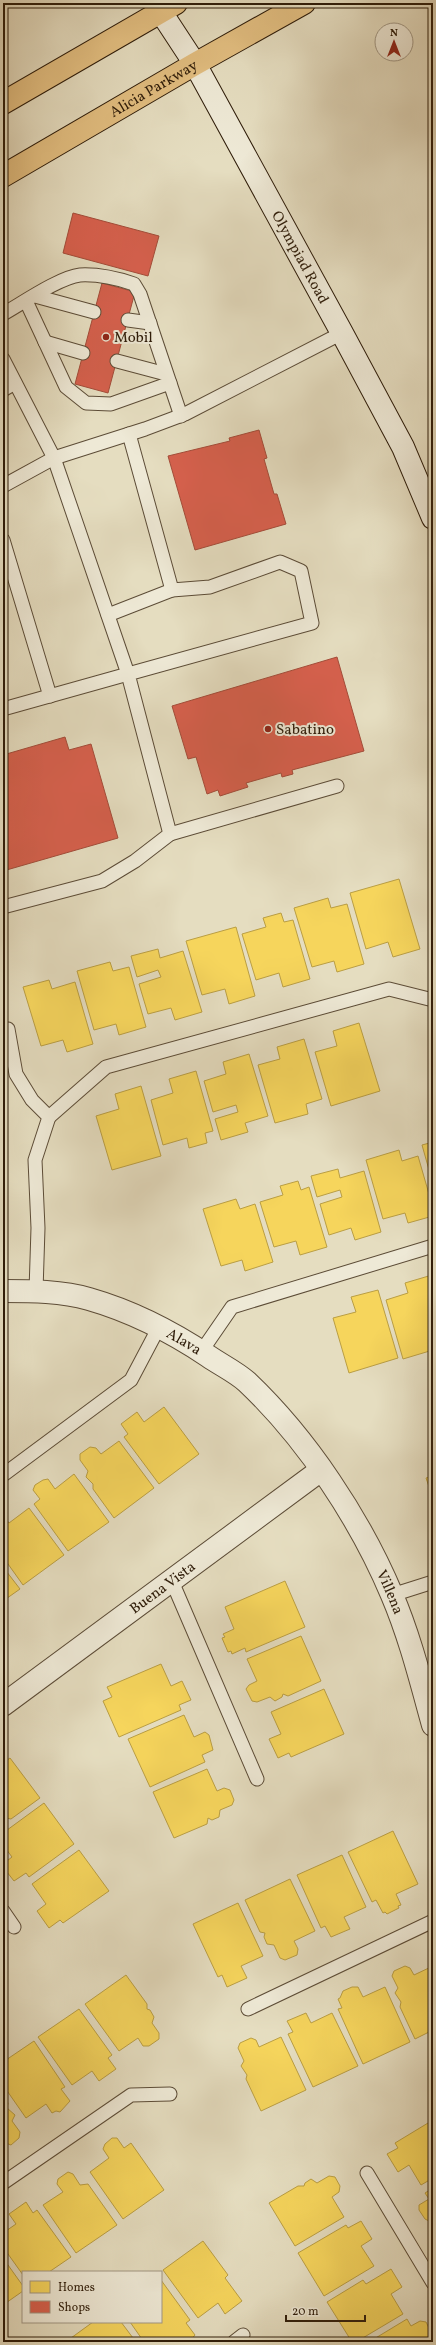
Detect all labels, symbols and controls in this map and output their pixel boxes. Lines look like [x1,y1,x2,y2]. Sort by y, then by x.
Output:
north arrow [374,22,414,62]
text: N [390,26,398,41]
street label: Alicia Parkway [106,56,202,124]
street label: Olympiad Road [265,208,333,308]
place label: Mobil [114,328,153,349]
marker: Mobil [101,332,111,342]
place label: Sabatino [276,720,334,741]
marker: Sabatino [263,724,273,734]
street label: Alava [162,1324,205,1361]
street label: Buena Vista [126,1557,200,1620]
street label: Villena [370,1567,408,1618]
legend [22,2271,162,2323]
text: Homes [58,2280,95,2296]
scale bar [286,2297,365,2323]
text: Shops [58,2300,90,2316]
text: 20 m [292,2304,319,2320]

